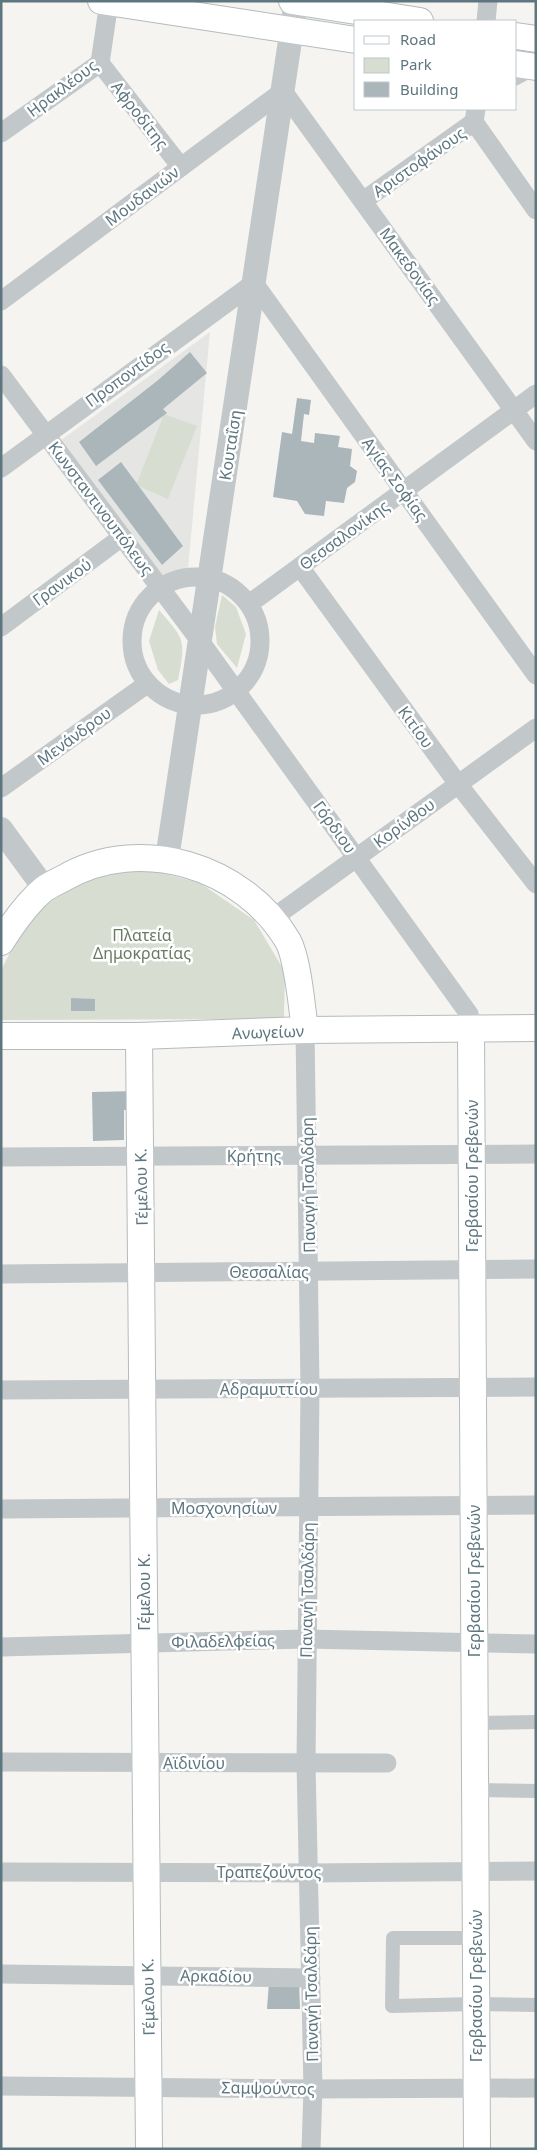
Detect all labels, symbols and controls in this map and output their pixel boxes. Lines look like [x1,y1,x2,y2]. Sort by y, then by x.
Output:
legend [354,20,517,110]
text: Road [400,29,436,49]
street label: Ηρακλέους [22,54,102,122]
text: Park [400,54,432,74]
street label: Αφροδίτης [106,76,174,154]
text: Building [400,79,458,99]
street label: Αριστοφάνους [368,122,470,202]
street label: Μουδανιών [101,161,183,231]
street label: Μακεδονίας [375,223,445,309]
street label: Προποντίδος [81,336,173,412]
street label: Κουταΐση [214,408,246,482]
street label: Αγίας Σοφίας [357,433,433,525]
street label: Κωνσταντινουπόλεως [44,437,159,579]
street label: Θεσσαλονίκης [295,495,393,575]
street label: Γρανικού [28,553,96,611]
street label: Μενάνδρου [33,702,115,770]
street label: Κιτίου [393,702,439,752]
street label: Κορίνθου [369,793,439,853]
street label: Γόρδιου [309,796,361,858]
park label: Πλατεία Δημοκρατίας [93,924,191,964]
street label: Ανωγείων [231,1020,305,1044]
street label: Γερβασίου Γρεβενών [461,1100,483,1252]
street label: Παναγή Τσαλδάρη [296,1117,320,1253]
street label: Κρήτης [227,1145,282,1167]
street label: Γέμελου Κ. [129,1148,153,1226]
street label: Θεσσαλίας [229,1261,309,1283]
street label: Αδραμυττίου [220,1378,318,1400]
street label: Μοσχονησίων [171,1497,277,1519]
street label: Γερβασίου Γρεβενών [463,1505,485,1657]
street label: Παναγή Τσαλδάρη [295,1522,319,1658]
street label: Γέμελου Κ. [133,1553,155,1631]
street label: Φιλαδελφείας [171,1629,275,1653]
street label: Αϊδινίου [163,1752,225,1774]
street label: Τραπεζούντος [217,1861,322,1883]
street label: Γερβασίου Γρεβενών [465,1910,487,2062]
street label: Παναγή Τσαλδάρη [299,1926,323,2062]
street label: Γέμελου Κ. [136,1958,160,2036]
street label: Αρκαδίου [180,1964,252,1988]
street label: Σαμψούντος [221,2076,315,2100]

